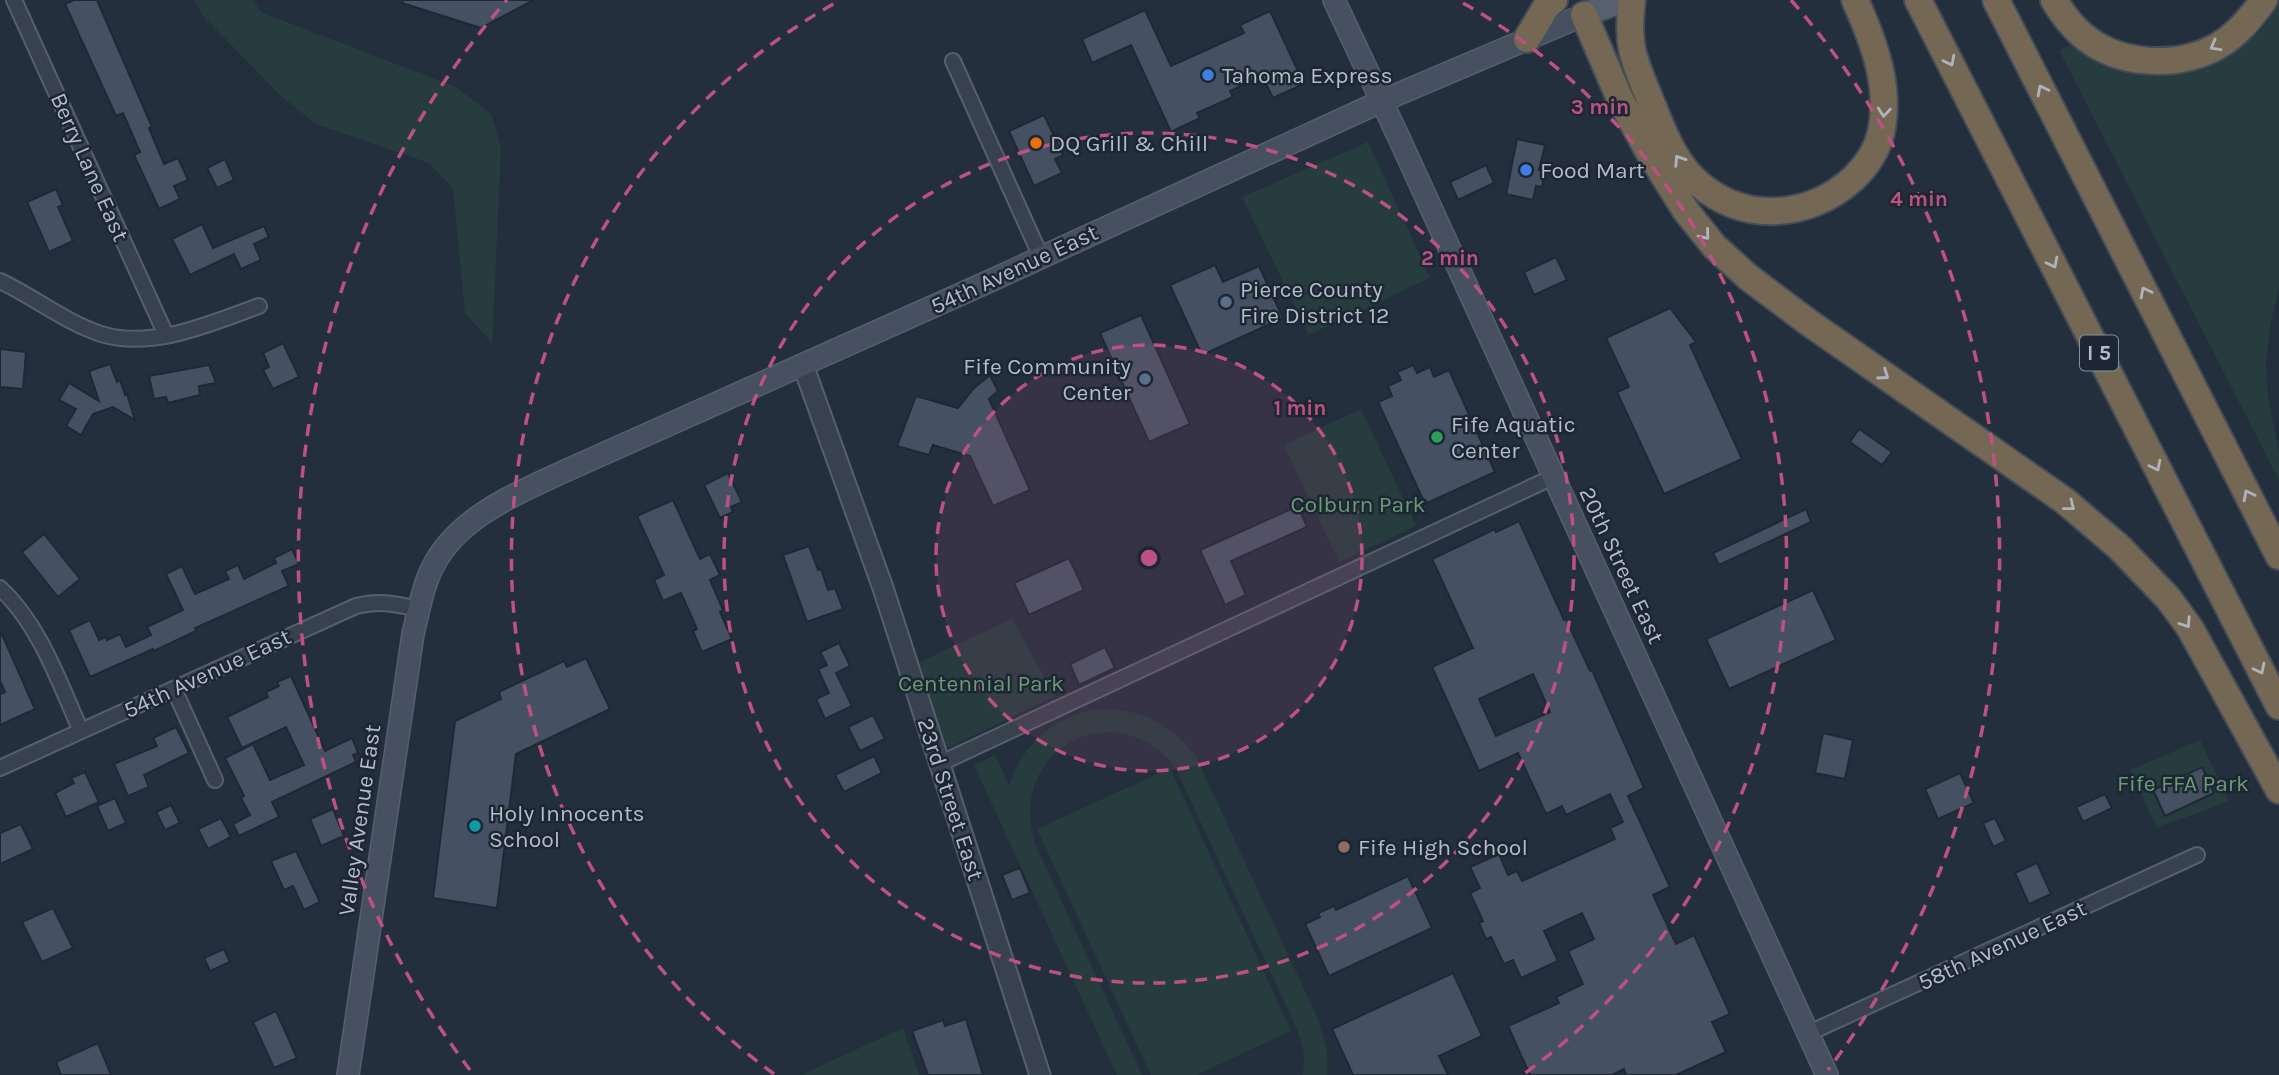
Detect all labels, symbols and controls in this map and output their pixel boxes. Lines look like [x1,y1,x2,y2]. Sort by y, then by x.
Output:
one-way arrow [2210,38,2222,51]
one-way arrow [1941,54,1955,66]
place label: Tahoma Express [1222,62,1393,89]
marker: Tahoma Express [1200,67,1216,83]
one-way arrow [2036,85,2050,97]
street label: Berry Lane East [45,89,135,246]
text: 3 min [1571,95,1629,119]
one-way arrow [1877,107,1892,118]
place label: DQ Grill & Chill [1050,130,1208,157]
marker: DQ Grill & Chill [1028,135,1044,151]
one-way arrow [1674,154,1687,167]
place label: Food Mart [1540,157,1645,184]
marker: Food Mart [1518,162,1534,178]
text: 4 min [1890,187,1948,211]
street label: 54th Avenue East [926,219,1102,320]
one-way arrow [1697,228,1710,240]
text: 2 min [1421,246,1479,270]
one-way arrow [2045,256,2058,268]
place label: Pierce County Fire District 12 [1240,276,1389,329]
one-way arrow [2139,287,2153,300]
marker: Pierce County Fire District 12 [1218,294,1234,310]
road number: I 5 [2080,336,2118,370]
place label: Fife Community Center [963,353,1132,406]
one-way arrow [1876,367,1889,379]
marker: Fife Community Center [1137,371,1153,387]
text: 1 min [1274,396,1326,420]
place label: Fife Aquatic Center [1451,411,1576,464]
marker: Fife Aquatic Center [1429,429,1445,445]
one-way arrow [2148,459,2162,471]
street label: 20th Street East [1573,483,1670,648]
one-way arrow [2243,490,2256,502]
park label: Colburn Park [1291,491,1426,518]
one-way arrow [2063,497,2075,510]
centre of rings [1137,546,1161,570]
one-way arrow [2178,615,2190,628]
street label: 54th Avenue East [119,623,295,724]
one-way arrow [2251,662,2265,674]
park label: Centennial Park [898,670,1064,697]
street label: 23rd Street East [912,715,990,884]
street label: Valley Avenue East [333,722,386,918]
park label: Fife FFA Park [2117,770,2249,797]
place label: Holy Innocents School [489,800,645,853]
marker: Holy Innocents School [467,818,483,834]
place label: Fife High School [1358,834,1528,861]
marker: Fife High School [1336,839,1352,855]
street label: 58th Avenue East [1914,894,2091,996]

